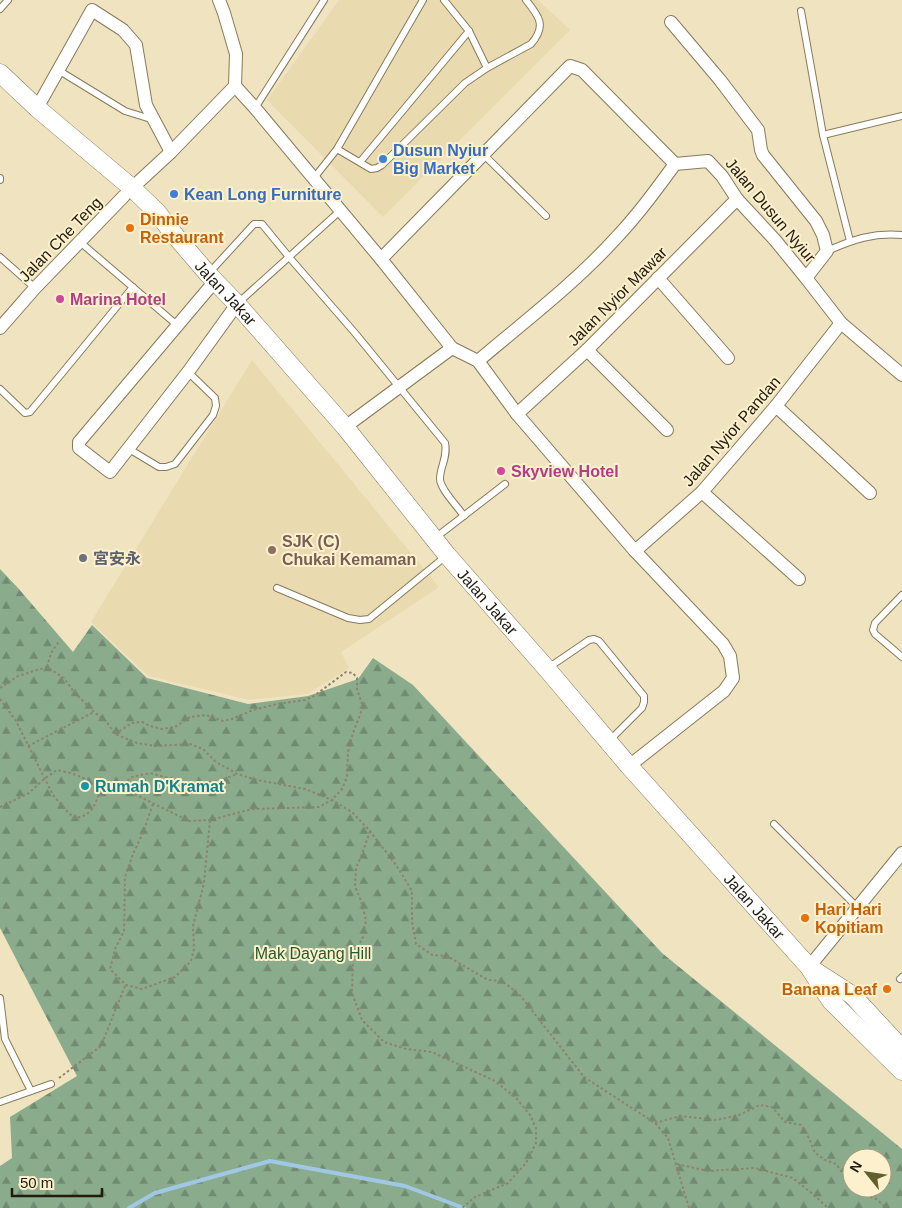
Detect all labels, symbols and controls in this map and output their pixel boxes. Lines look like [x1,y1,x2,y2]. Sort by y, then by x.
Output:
place label: Dusun Nyiur Big Market [393,142,488,177]
marker: Dusun Nyiur Big Market [377,153,389,165]
street label: Jalan Dusun Nyiur [722,155,820,266]
place label: Kean Long Furniture [184,186,341,203]
marker: Kean Long Furniture [168,188,180,200]
street label: Jalan Che Teng [16,194,105,285]
place label: Dinnie Restaurant [140,211,224,246]
marker: Dinnie Restaurant [124,222,136,234]
street label: Jalan Nyior Mawar [565,243,671,349]
street label: Jalan Jakar [191,257,260,329]
place label: Marina Hotel [70,291,166,308]
marker: Marina Hotel [54,293,66,305]
street label: Jalan Nyior Pandan [679,373,784,490]
place label: Skyview Hotel [511,463,619,480]
marker: Skyview Hotel [495,465,507,477]
place label: SJK (C) Chukai Kemaman [282,533,416,568]
marker: SJK (C) Chukai Kemaman [266,544,278,556]
place label: 宮安永 [93,550,141,567]
marker: 宮安永 [77,552,89,564]
street label: Jalan Jakar [454,565,521,639]
place label: Rumah D'Kramat [95,778,225,795]
marker: Rumah D'Kramat [79,780,91,792]
street label: Jalan Jakar [721,870,788,943]
place label: Hari Hari Kopitiam [815,901,883,936]
marker: Hari Hari Kopitiam [799,912,811,924]
park label: Mak Dayang Hill [255,945,371,962]
place label: Banana Leaf [782,981,878,998]
marker: Banana Leaf [881,983,893,995]
north arrow [842,1148,892,1198]
text: N [846,1158,865,1175]
scale bar [12,1166,102,1198]
text: 50 m [20,1174,53,1191]

